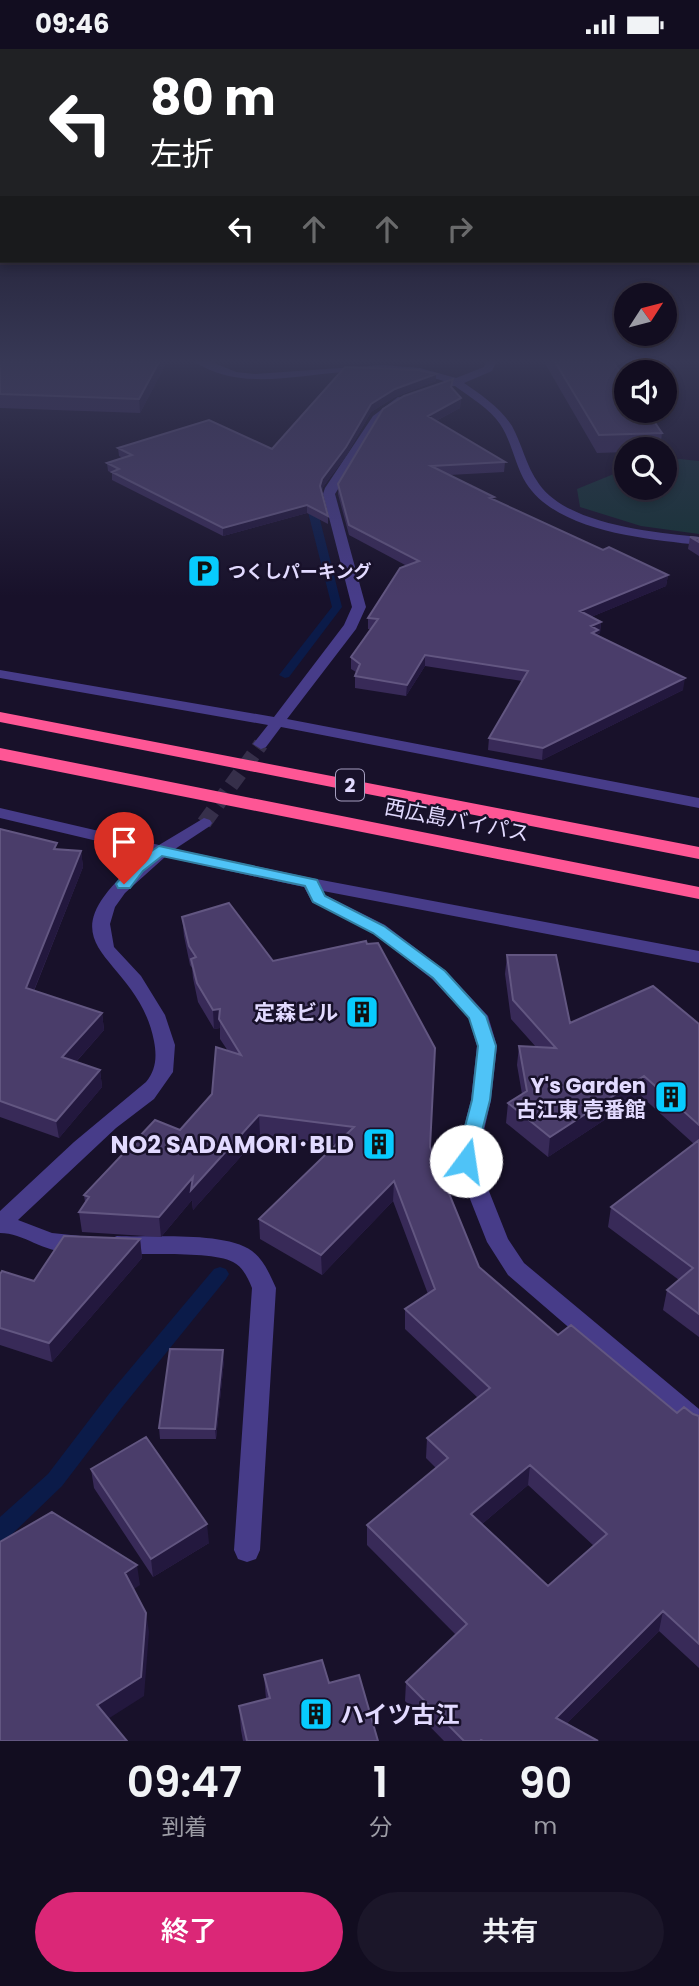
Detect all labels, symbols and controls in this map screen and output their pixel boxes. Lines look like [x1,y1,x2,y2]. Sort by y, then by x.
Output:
text: 09:46 [35,6,110,42]
text: 80 m [150,64,276,132]
icon: left [35,77,126,168]
text: 左折 [150,131,214,176]
icon: left [222,210,260,248]
icon: ahead [295,210,333,248]
icon: ahead [368,210,406,248]
icon: right [441,210,479,248]
north arrow [614,283,677,347]
map controls [614,283,677,500]
button: sound [614,360,677,423]
button: search [614,437,677,500]
parking icon: つくしパーキング [185,552,223,590]
place label: つくしパーキング [228,559,371,584]
road number: 2 [336,769,364,800]
street label: 西広島バイパス [382,792,532,848]
pin [94,812,154,884]
icon: arrive [105,823,143,861]
building icon: 定森ビル [343,993,381,1031]
place label: 定森ビル [254,998,338,1027]
place label: Y's Garden 古江東 壱番館 [516,1071,646,1124]
building icon: Y's Garden 古江東 壱番館 [652,1078,690,1116]
position arrow [429,1124,503,1198]
building icon: NO2 SADAMORI･BLD [360,1125,398,1163]
place label: NO2 SADAMORI･BLD [110,1128,354,1161]
building icon: ハイツ古江 [297,1695,335,1733]
place label: ハイツ古江 [340,1698,460,1731]
text: 09:47 [127,1753,242,1812]
text: 1 [373,1753,388,1812]
text: 90 [519,1754,572,1813]
text: m [534,1810,557,1842]
text: 到着 [161,1811,207,1843]
text: 分 [369,1811,392,1843]
button: 終了 [35,1892,343,1972]
button: 共有 [357,1892,664,1972]

